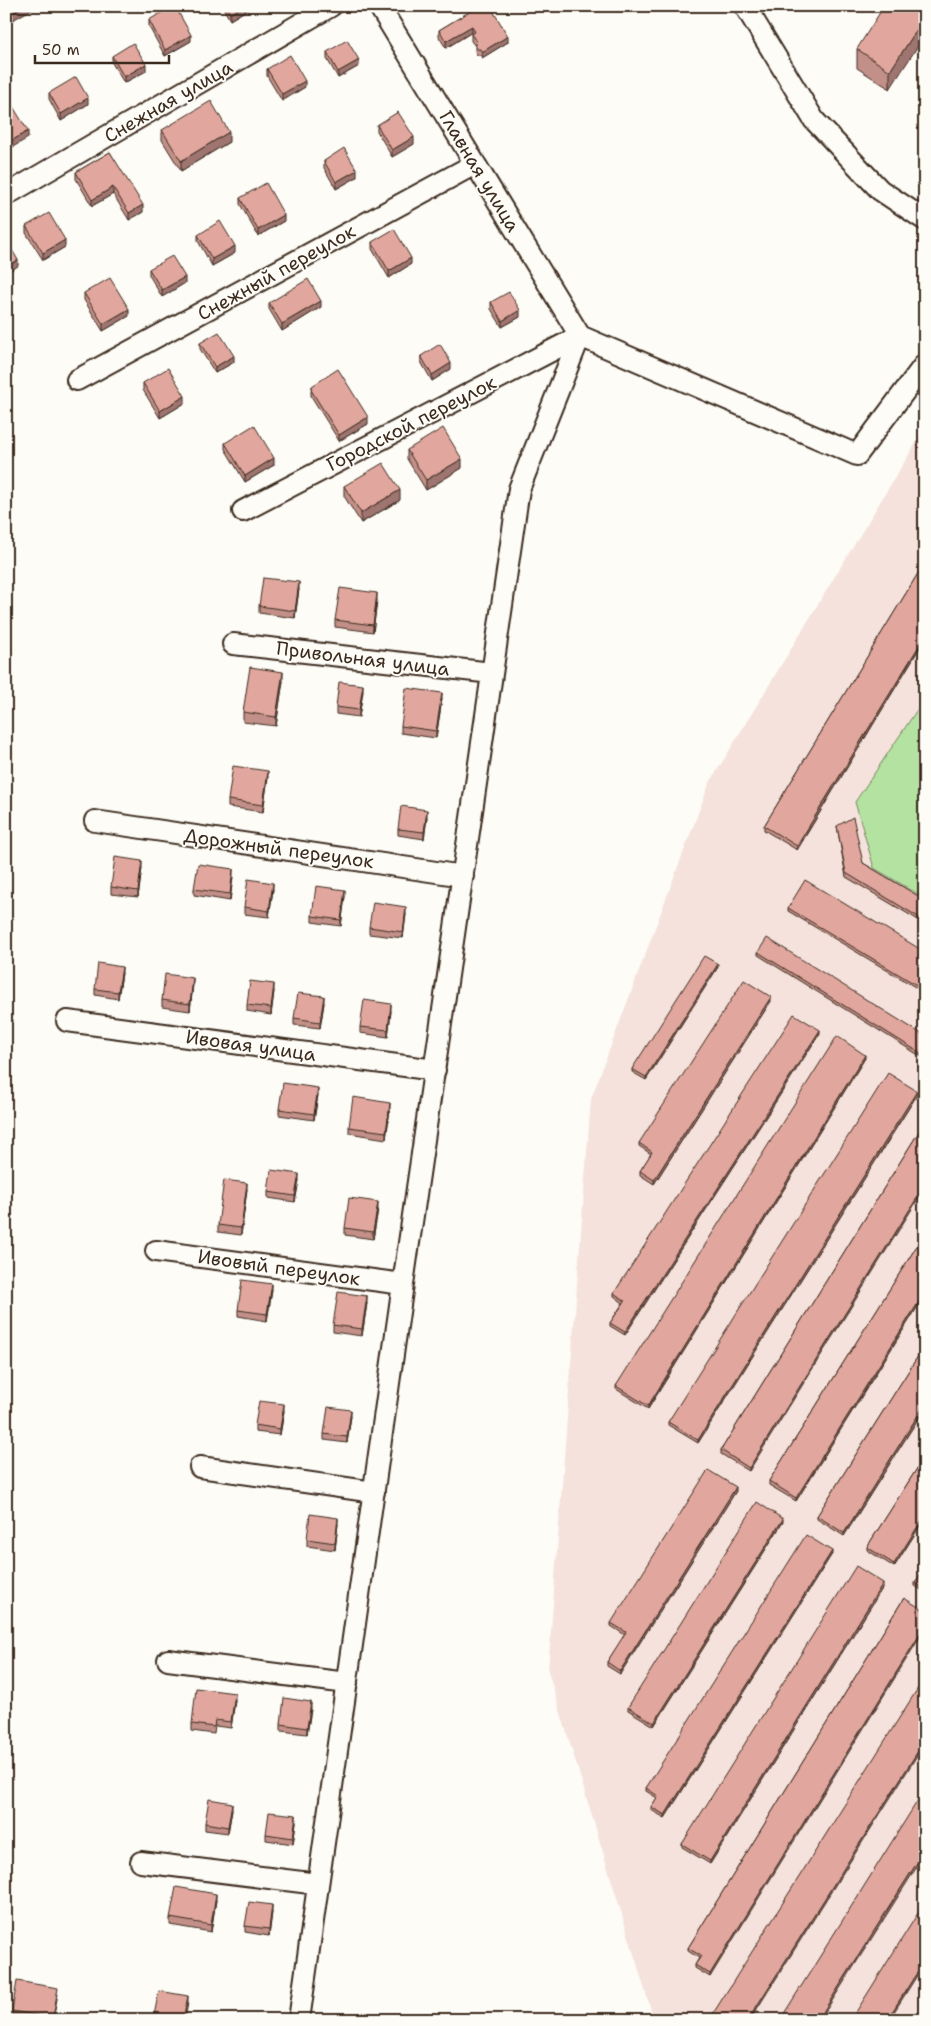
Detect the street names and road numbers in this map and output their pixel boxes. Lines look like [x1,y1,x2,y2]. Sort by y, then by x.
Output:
street label: Снежная улица [99,54,237,148]
street label: Главная улица [433,106,526,237]
street label: Снежный переулок [193,219,360,326]
street label: Городской переулок [322,370,500,477]
street label: Привольная улица [275,635,451,682]
street label: Дорожный переулок [182,823,375,874]
street label: Ивовая улица [184,1024,318,1067]
street label: Ивовый переулок [196,1244,362,1291]

